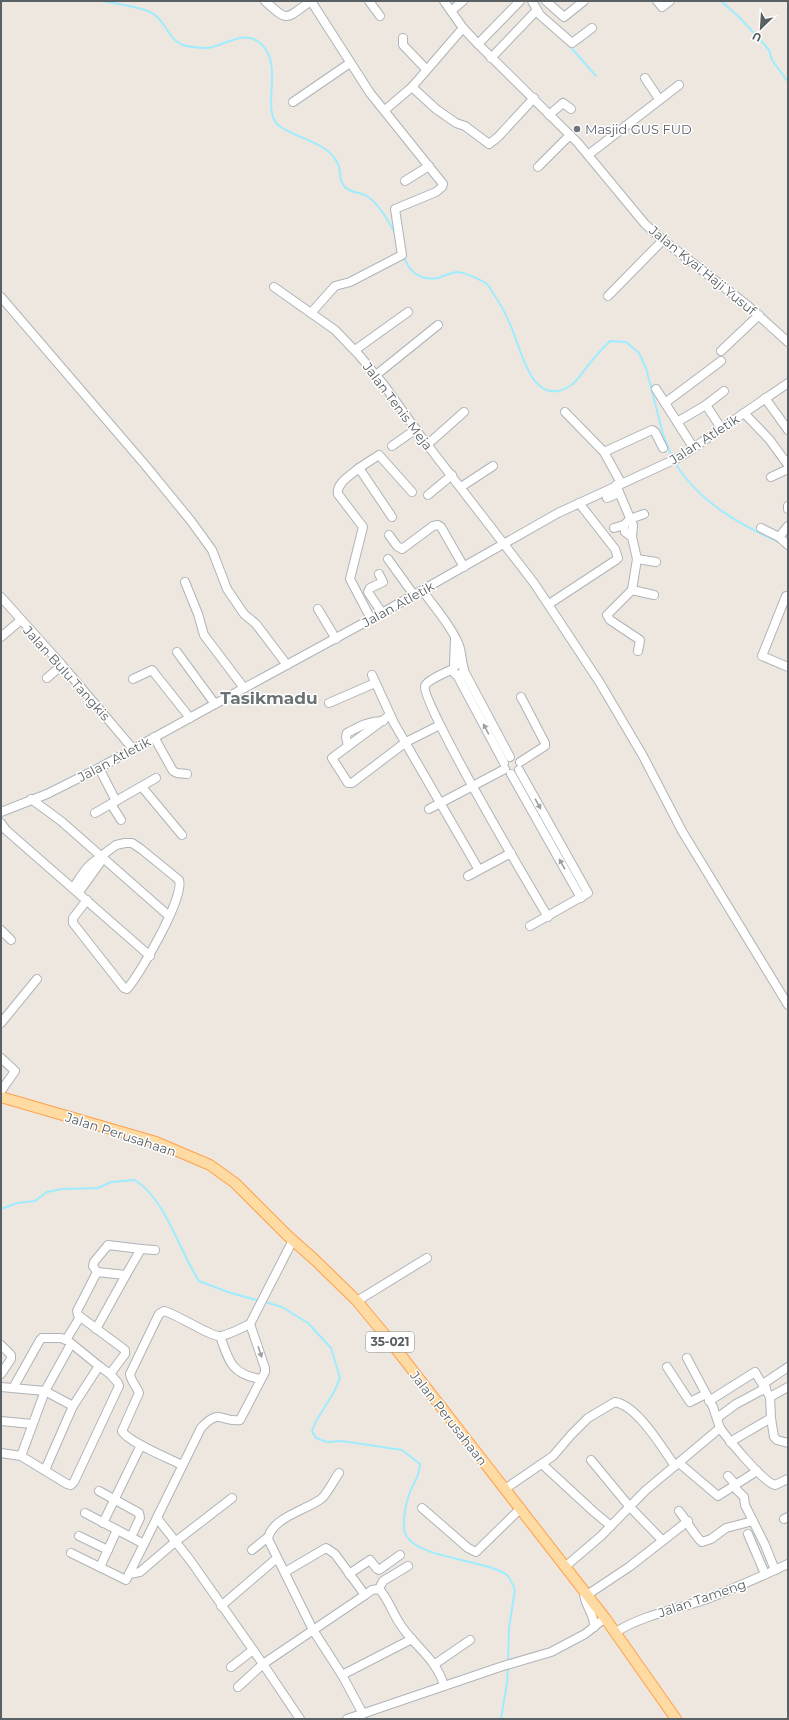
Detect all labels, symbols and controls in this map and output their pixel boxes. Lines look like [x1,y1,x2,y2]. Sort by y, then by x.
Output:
north arrow [741,8,781,48]
text: U [750,29,764,45]
place label: Masjid GUS FUD [585,121,692,137]
marker: Masjid GUS FUD [572,124,582,134]
street label: Jalan Kyai Haji Yusuf [646,221,760,318]
street label: Jalan Tenis Meja [359,358,436,453]
street label: Jalan Atletik [665,410,742,468]
street label: Jalan Atletik [358,578,437,631]
street label: Jalan Bulu Tangkis [20,622,114,724]
district label: Tasikmadu [220,688,318,708]
one-way arrow [482,723,489,735]
street label: Jalan Atletik [74,733,153,785]
one-way arrow [535,798,542,810]
one-way arrow [558,858,565,870]
street label: Jalan Perusahaan [63,1108,178,1159]
road number: 35-021 [366,1332,414,1352]
one-way arrow [257,1347,263,1359]
street label: Jalan Perusahaan [407,1367,491,1468]
street label: Jalan Tameng [655,1576,748,1621]

